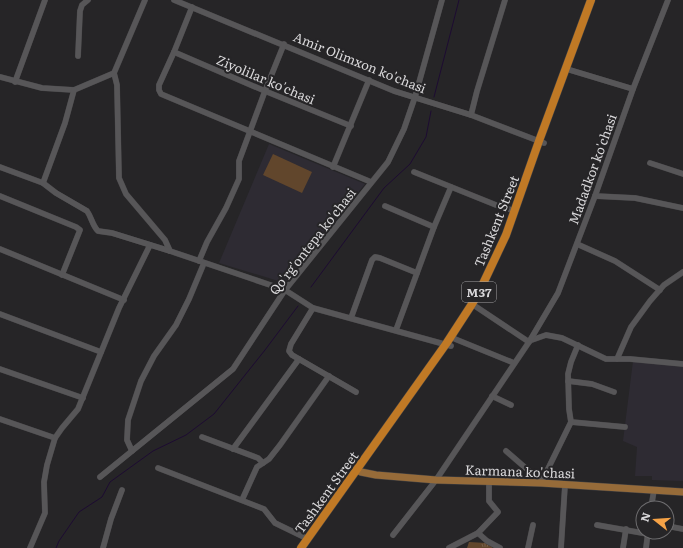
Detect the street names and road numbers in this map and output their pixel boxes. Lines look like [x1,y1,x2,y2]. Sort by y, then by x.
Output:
street label: Amir Olimxon ko'chasi [291,27,430,98]
street label: Ziyolilar ko'chasi [214,50,319,109]
street label: Madadkor ko'chasi [563,110,621,227]
street label: Tashkent Street [469,171,523,270]
street label: Qo'rg'ontepa ko'chasi [264,183,360,299]
road number: M37 [462,282,496,302]
street label: Tashkent Street [290,446,363,537]
street label: Karmana ko'chasi [465,460,576,482]

